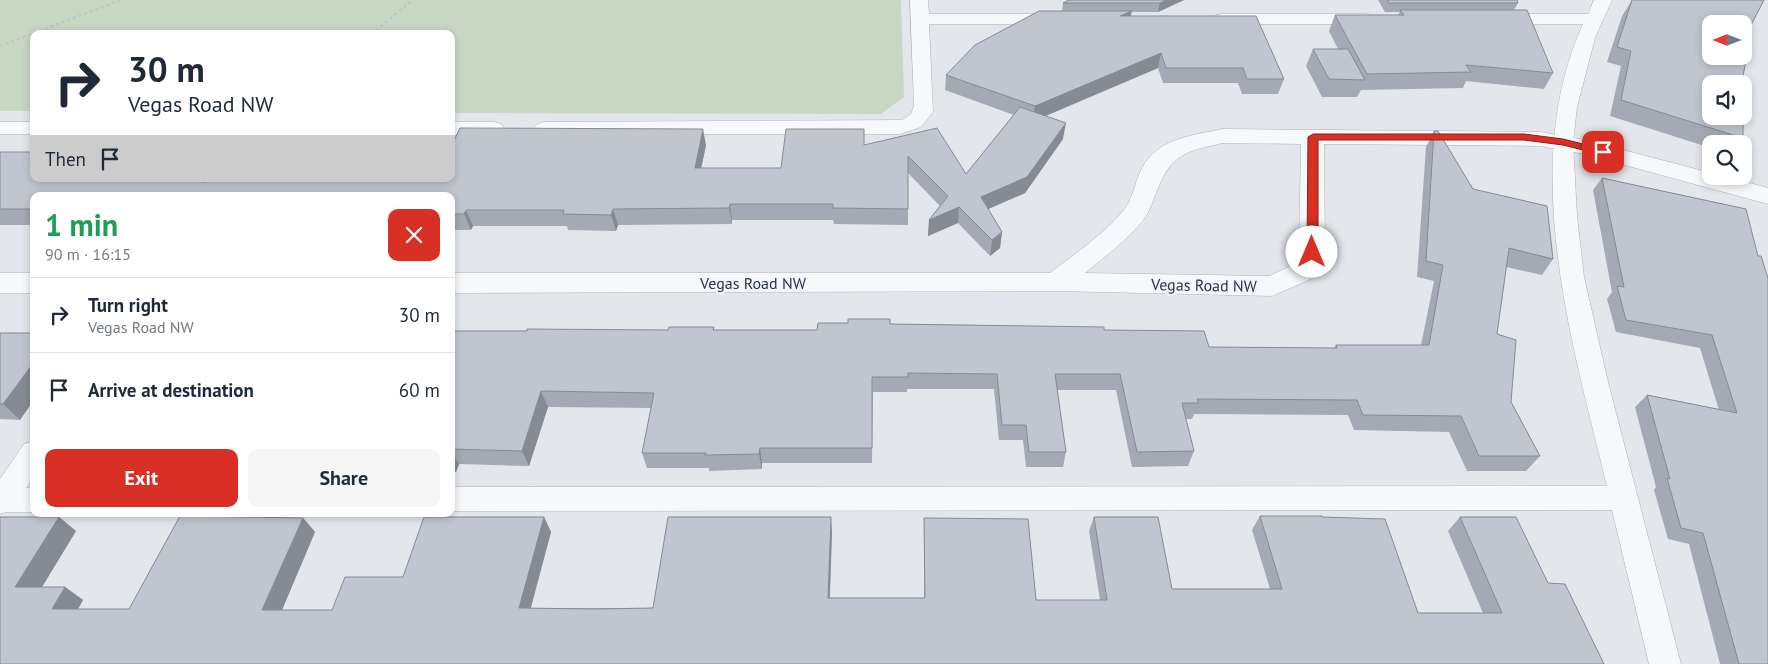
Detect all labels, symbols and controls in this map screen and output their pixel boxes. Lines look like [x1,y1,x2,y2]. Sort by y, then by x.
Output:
north arrow [1702,15,1752,65]
map controls [1702,15,1752,185]
text: 30 m [128,46,205,92]
icon: right [45,50,110,115]
button: sound [1702,75,1752,125]
text: Vegas Road NW [128,90,274,118]
pin [1582,131,1624,173]
button: search [1702,135,1752,185]
icon: arrive [1589,138,1617,166]
icon: arrive [96,145,124,173]
text: Then [45,147,86,171]
text: 1 min [45,205,118,244]
button: close [388,209,440,261]
position arrow [1285,225,1337,277]
text: 90 m · 16:15 [45,244,131,264]
street label: Vegas Road NW [699,273,807,293]
street label: Vegas Road NW [1150,274,1258,296]
text: Turn right [88,293,168,317]
icon: right [45,301,73,329]
text: 30 m [399,303,440,327]
text: Vegas Road NW [88,317,194,337]
icon: arrive [45,376,73,404]
text: Arrive at destination [88,378,254,402]
text: 60 m [399,378,440,402]
button: Exit [45,449,238,507]
button: Share [248,449,440,507]

